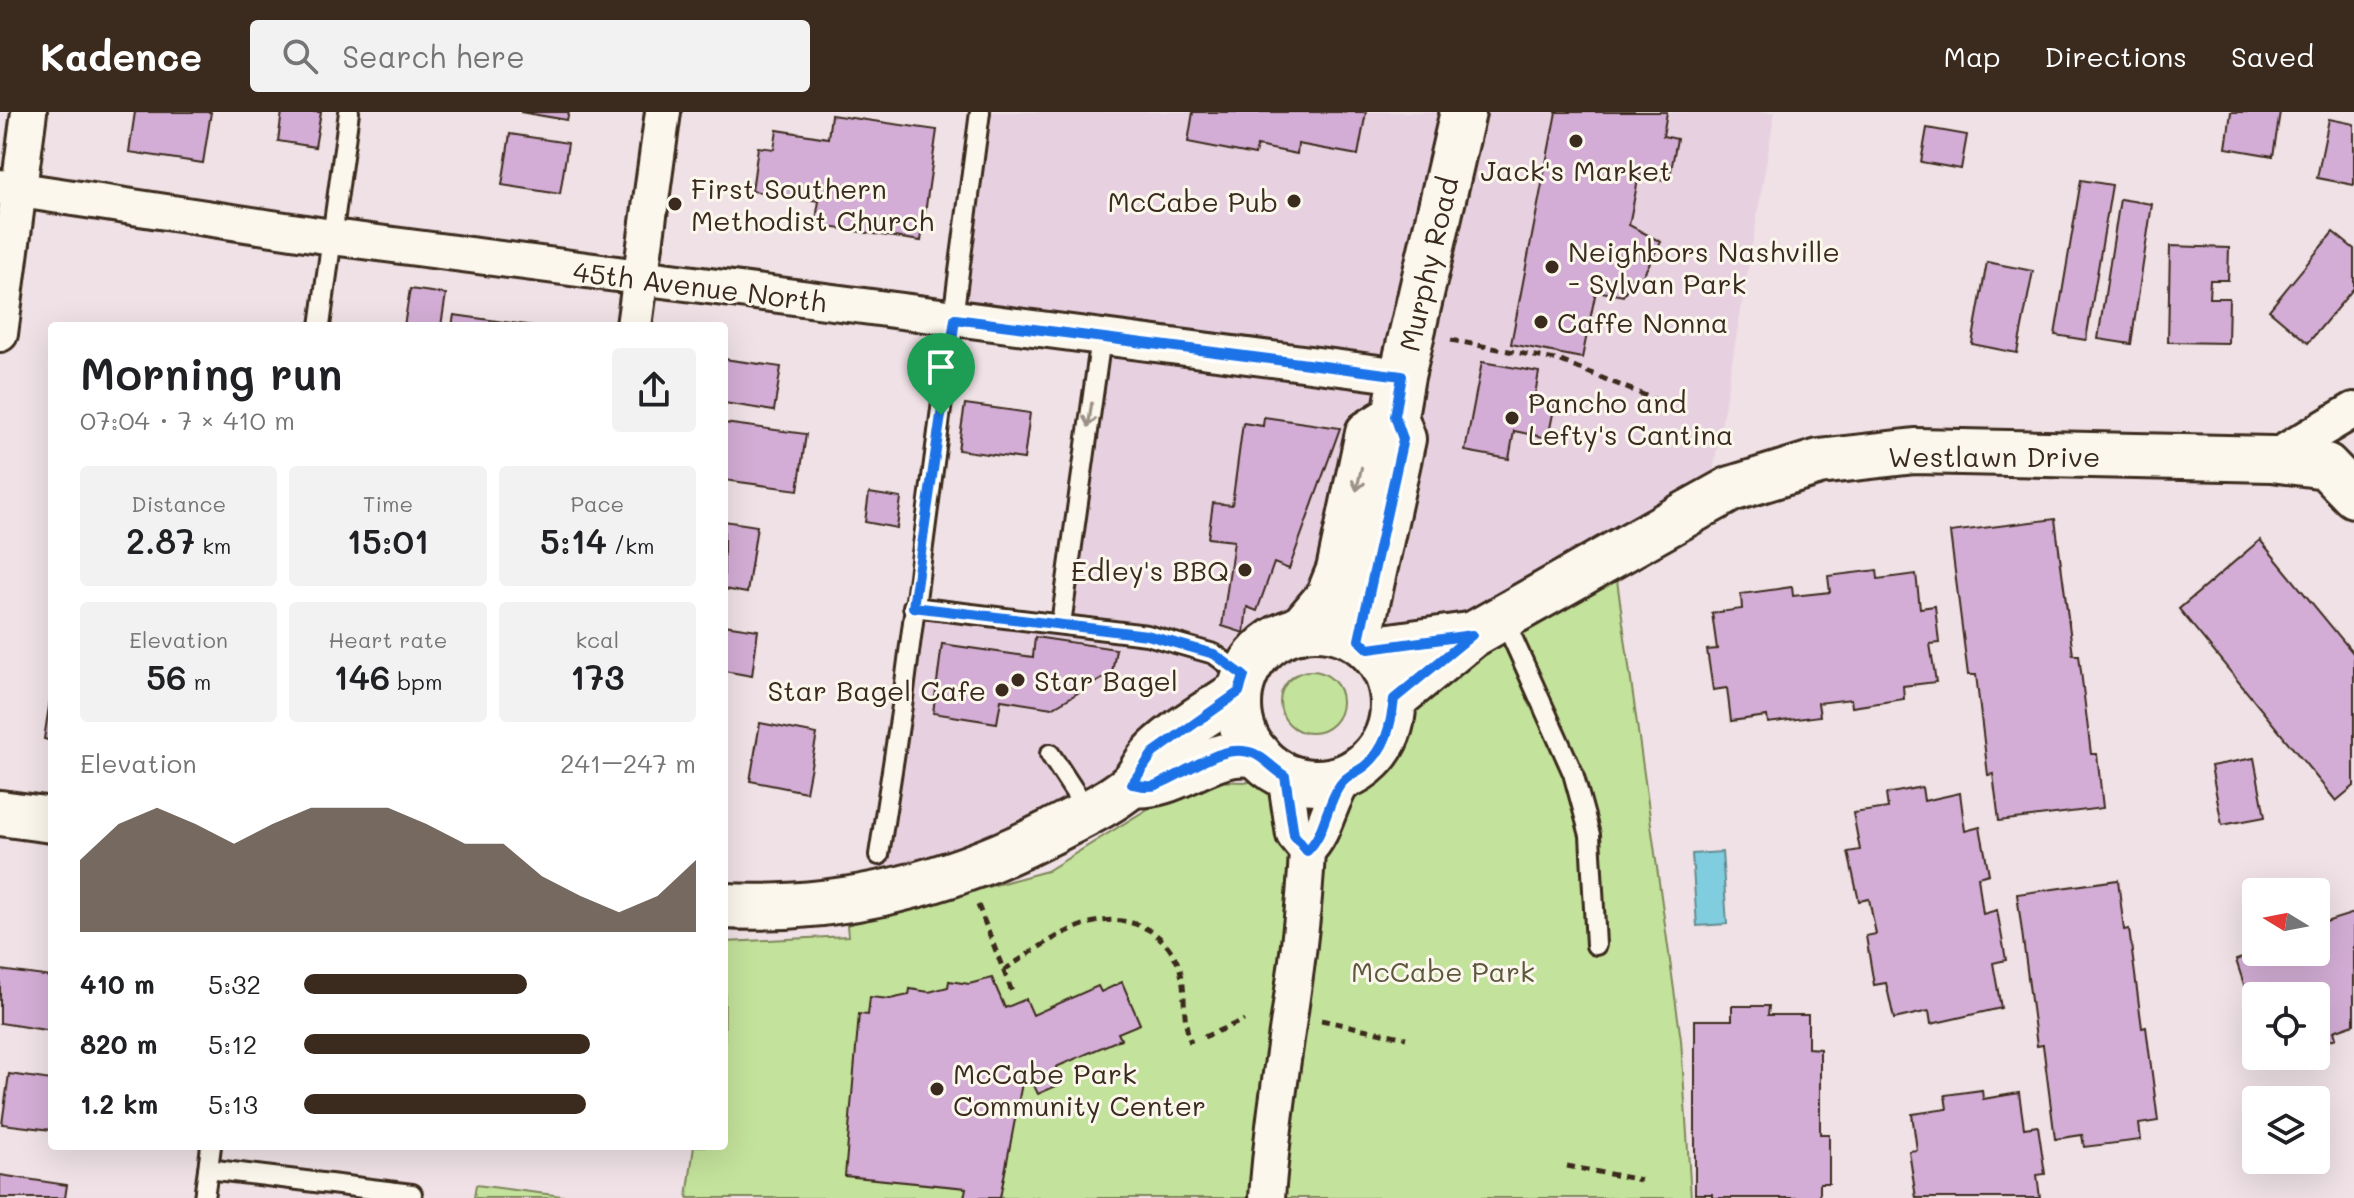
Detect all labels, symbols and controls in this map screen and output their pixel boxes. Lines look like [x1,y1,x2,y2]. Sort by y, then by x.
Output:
search box [250,20,810,92]
text: Kadence [40,31,202,81]
icon: search [278,34,322,78]
text: Search here [342,36,525,76]
text: Map [1944,38,2001,74]
text: Directions [2045,38,2187,74]
text: Saved [2231,38,2314,74]
marker: Jack's Market [1567,132,1585,150]
place label: Jack's Market [1480,152,1672,188]
place label: First Southern Methodist Church [691,170,934,238]
street label: Murphy Road [1390,173,1466,355]
place label: McCabe Pub [1107,183,1278,219]
marker: McCabe Pub [1285,192,1303,210]
marker: First Southern Methodist Church [666,195,684,213]
place label: Neighbors Nashville - Sylvan Park [1568,233,1840,301]
street label: 45th Avenue North [571,253,829,319]
marker: Neighbors Nashville - Sylvan Park [1543,258,1561,276]
place label: Caffe Nonna [1557,304,1728,340]
marker: Caffe Nonna [1532,313,1550,331]
pin [907,333,975,415]
text: Morning run [80,344,343,401]
icon: arrive [919,345,963,389]
button: share [612,348,696,432]
place label: Pancho and Lefty's Cantina [1528,384,1733,452]
one-way arrow [1083,401,1098,428]
text: 07:04 · 7 × 410 m [80,403,295,437]
marker: Pancho and Lefty's Cantina [1503,409,1521,427]
street label: Westlawn Drive [1888,438,2100,474]
one-way arrow [1351,465,1366,491]
text: Distance [131,489,226,518]
text: Time [363,489,413,518]
text: Pace [570,489,624,518]
text: 2.87 [126,518,195,563]
text: 15:01 [347,518,429,563]
text: 5:14 [540,518,607,563]
text: km [195,531,231,560]
text: /km [607,531,655,560]
place label: Edley's BBQ [1071,552,1229,588]
marker: Edley's BBQ [1236,561,1254,579]
text: Elevation [129,625,228,654]
text: Heart rate [329,625,447,654]
text: kcal [575,625,619,654]
text: 56 [146,654,187,699]
text: 146 [334,654,390,699]
text: 173 [570,654,624,699]
place label: Star Bagel [1034,662,1178,698]
text: m [187,667,211,696]
text: bpm [390,667,442,696]
marker: Star Bagel [1009,671,1027,689]
place label: Star Bagel Cafe [767,672,986,708]
marker: Star Bagel Cafe [993,681,1011,699]
text: Elevation [80,746,197,780]
text: 241–247 m [560,746,696,780]
north arrow [2242,878,2330,966]
map controls [2242,878,2330,1174]
park label: McCabe Park [1351,953,1535,989]
text: 410 m [80,967,155,1001]
text: 5:32 [208,967,261,1001]
button: locate [2242,982,2330,1070]
text: 820 m [80,1027,157,1061]
text: 5:12 [208,1027,257,1061]
place label: McCabe Park Community Center [953,1055,1206,1123]
marker: McCabe Park Community Center [928,1080,946,1098]
button: layers [2242,1086,2330,1174]
text: 1.2 km [80,1087,158,1121]
text: 5:13 [208,1087,258,1121]

